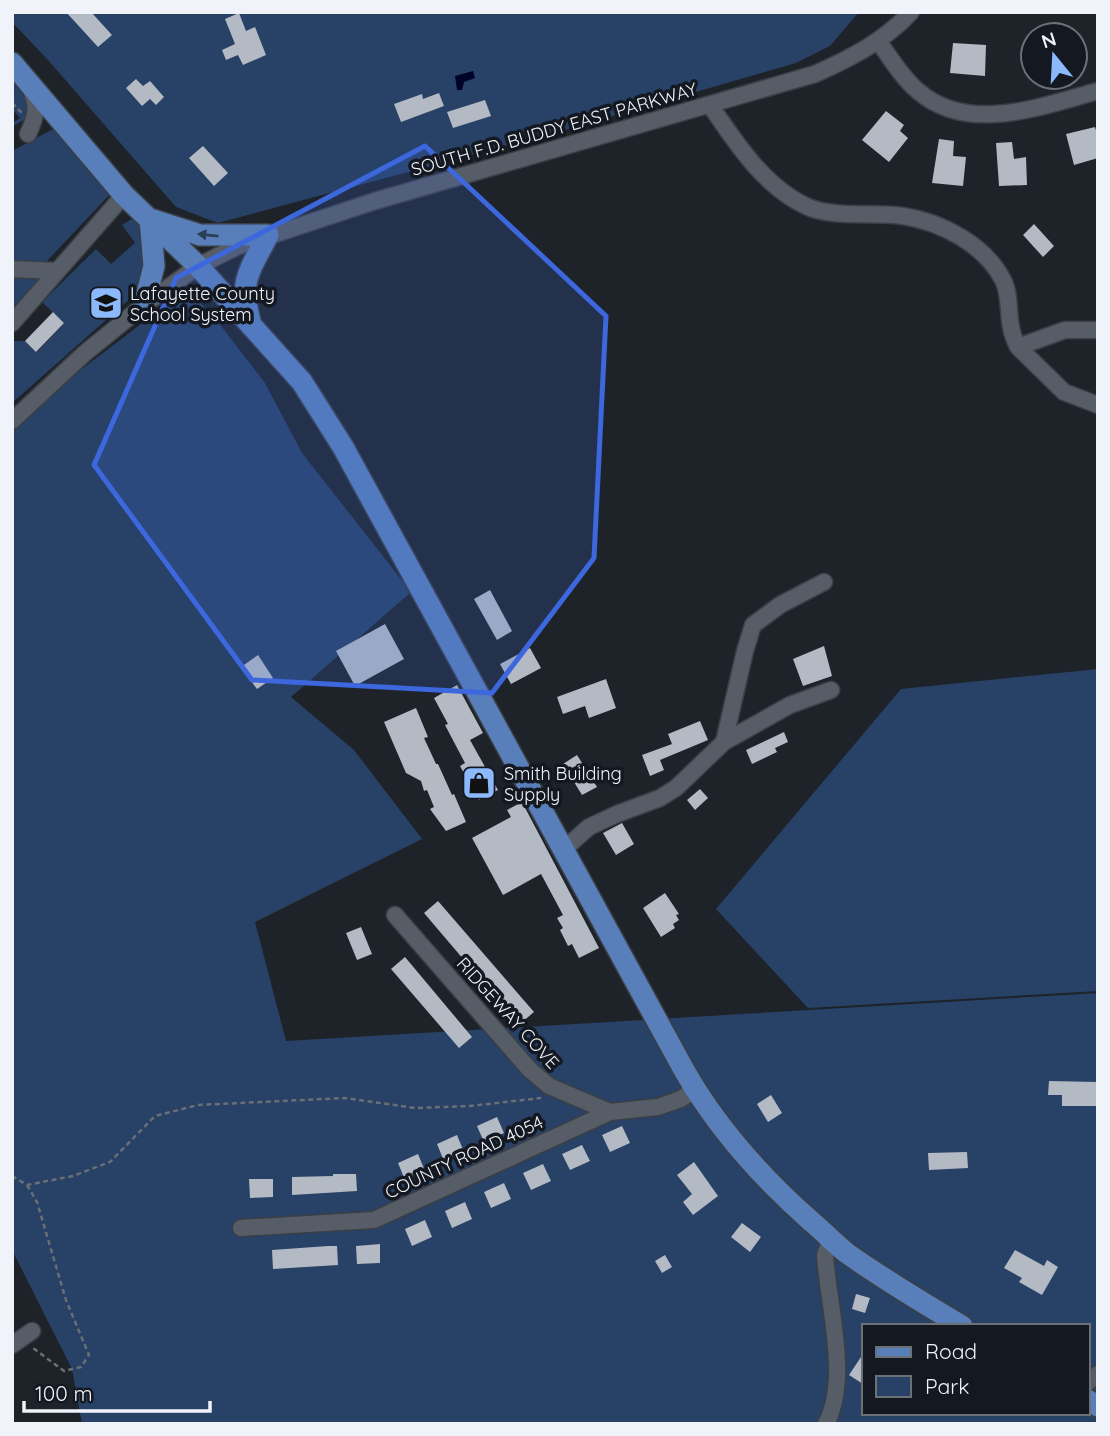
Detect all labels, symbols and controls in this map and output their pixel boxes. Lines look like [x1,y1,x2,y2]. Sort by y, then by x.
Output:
north arrow [1019,21,1089,91]
text: N [1038,26,1059,53]
street label: SOUTH F.D. BUDDY EAST PARKWAY [408,77,700,181]
one-way arrow [197,229,219,240]
place label: Lafayette County School System [130,282,275,326]
school or university icon: Lafayette County School System [87,284,125,322]
place label: Smith Building Supply [504,762,622,806]
shop icon: Smith Building Supply [460,764,498,802]
street label: RIDGEWAY COVE [452,952,564,1074]
street label: COUNTY ROAD 4054 [381,1110,547,1204]
legend [862,1324,1089,1415]
text: Road [925,1338,977,1364]
scale bar [24,1370,210,1414]
text: Park [925,1373,969,1399]
text: 100 m [35,1380,93,1406]

